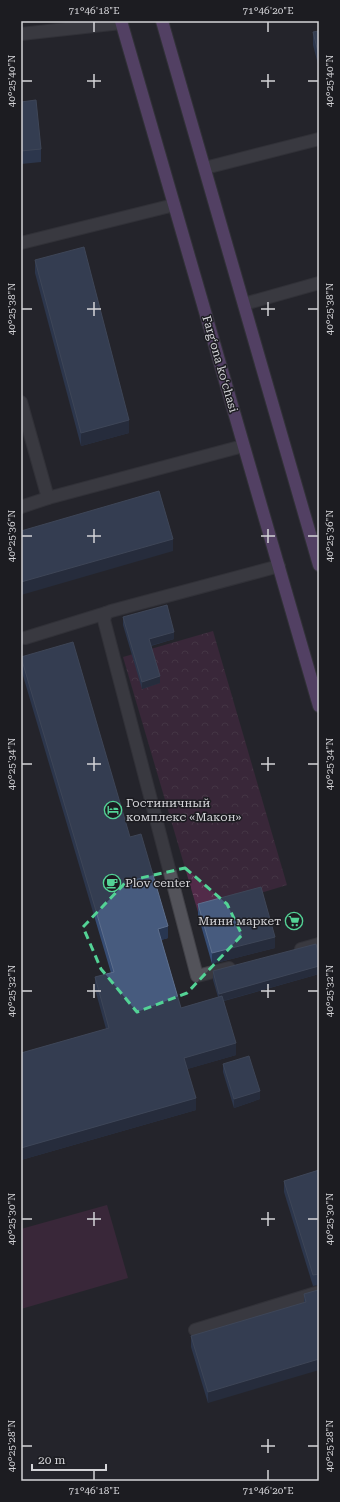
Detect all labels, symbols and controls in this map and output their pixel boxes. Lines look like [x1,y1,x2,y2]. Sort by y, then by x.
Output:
text: 71°46'18"E [68,5,120,16]
text: 71°46'20"E [242,5,294,16]
text: 40°25'40"N [6,55,17,107]
text: 40°25'40"N [324,55,335,107]
text: 40°25'38"N [6,283,17,335]
text: 40°25'38"N [324,283,335,335]
street label: Fargʻona koʻchasi [199,314,241,414]
text: 40°25'36"N [6,510,17,562]
text: 40°25'36"N [324,510,335,562]
text: 40°25'34"N [6,738,17,790]
text: 40°25'34"N [324,738,335,790]
place label: Гостиничный комплекс «Макон» [126,796,241,824]
hotel icon: Гостиничный комплекс «Макон» [103,800,123,820]
cafe icon: Plov center [102,873,122,893]
place label: Plov center [125,876,190,890]
supermarket icon: Мини маркет [284,911,304,931]
place label: Мини маркет [198,914,281,928]
text: 40°25'32"N [6,965,17,1017]
text: 40°25'32"N [324,965,335,1017]
text: 40°25'30"N [6,1193,17,1245]
text: 40°25'30"N [324,1193,335,1245]
text: 40°25'28"N [6,1420,17,1472]
text: 40°25'28"N [324,1420,335,1472]
scale bar [32,1446,106,1472]
text: 20 m [38,1453,65,1467]
text: 71°46'18"E [68,1485,120,1496]
text: 71°46'20"E [242,1485,294,1496]

